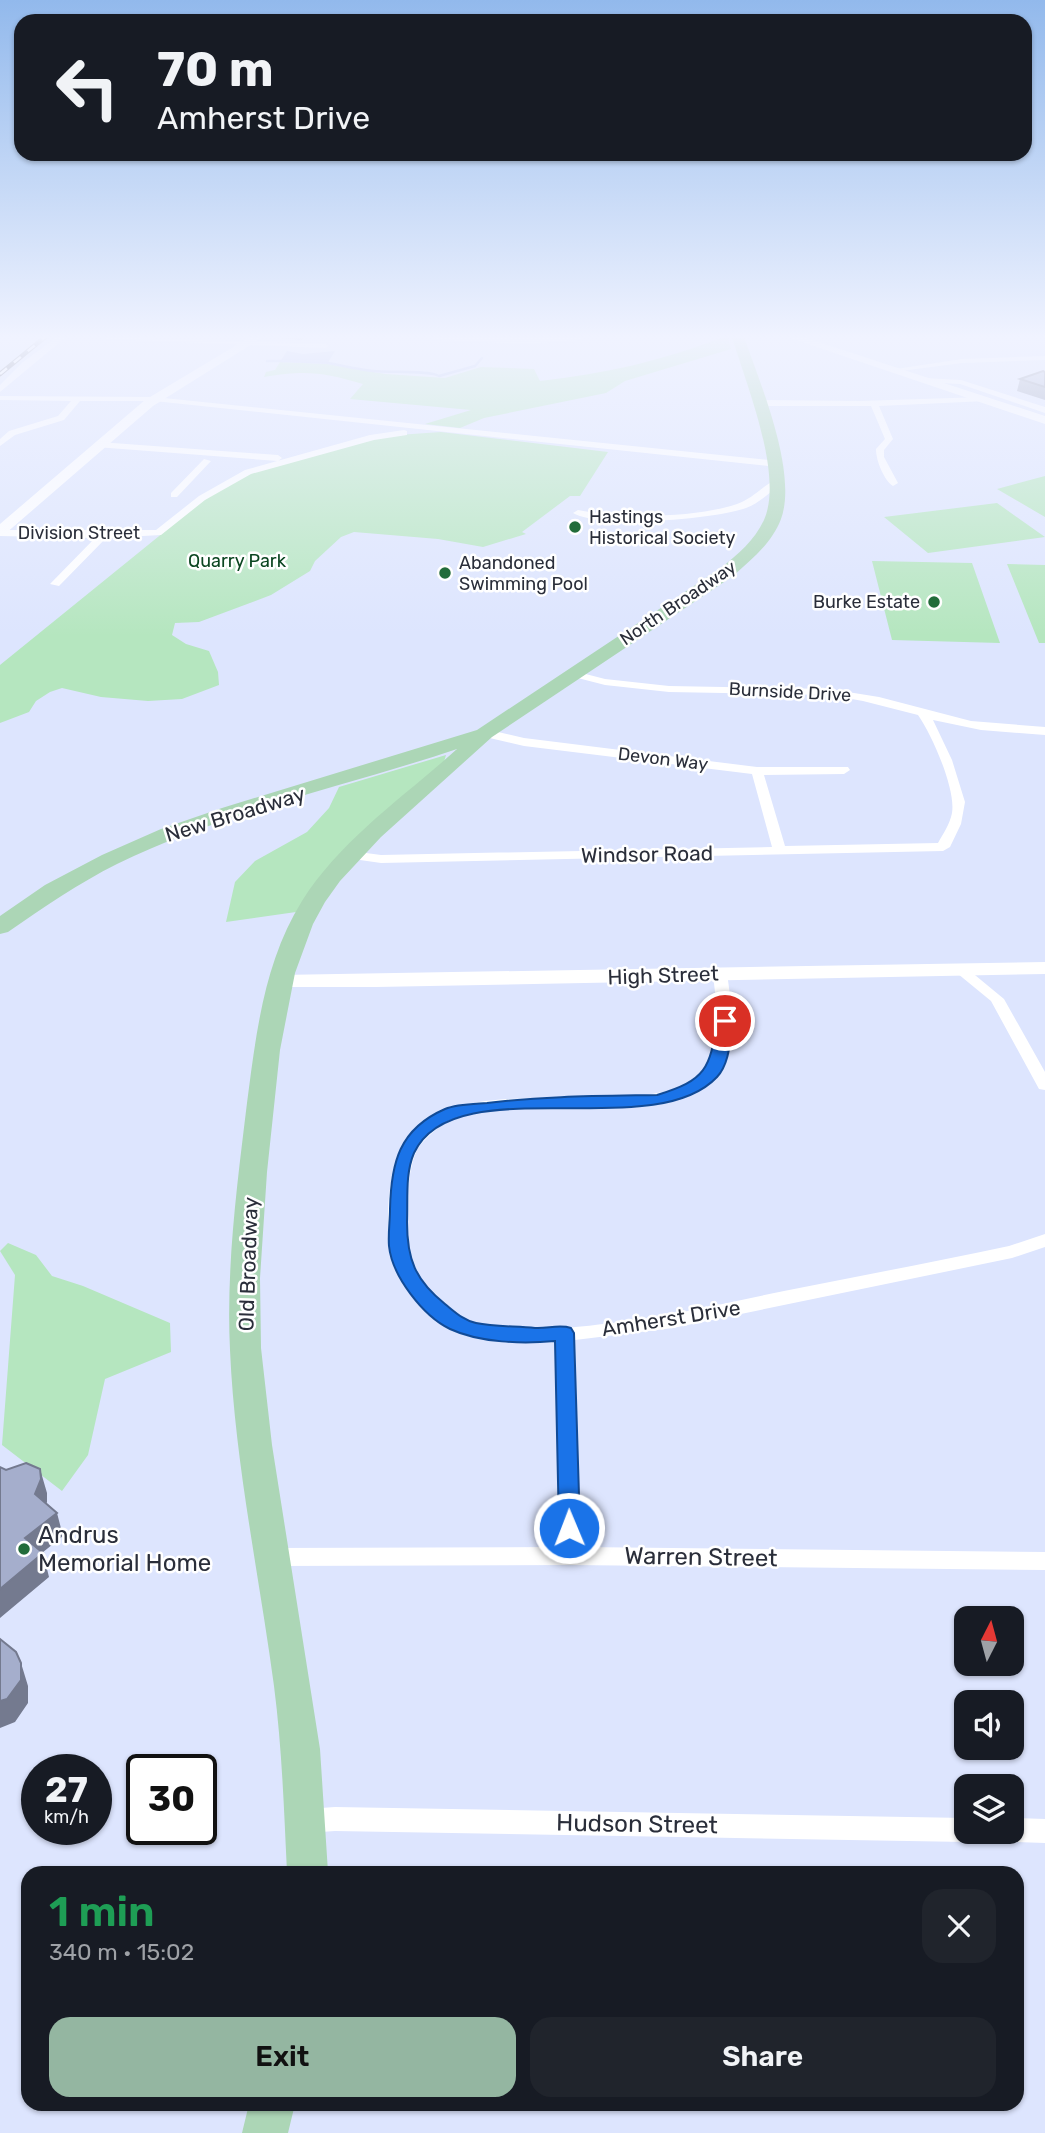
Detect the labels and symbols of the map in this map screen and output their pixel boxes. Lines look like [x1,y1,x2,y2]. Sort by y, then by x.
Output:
place label: Hastings Historical Society [589,506,735,549]
marker: Hastings Historical Society [567,519,583,535]
street label: Division Street [18,522,140,544]
park label: Quarry Park [188,550,287,572]
place label: Abandoned Swimming Pool [459,552,588,595]
street label: North Broadway [616,556,740,650]
marker: Abandoned Swimming Pool [437,565,453,581]
place label: Burke Estate [813,591,920,613]
marker: Burke Estate [926,594,942,610]
street label: Burnside Drive [728,678,852,706]
street label: Devon Way [617,743,709,775]
street label: New Broadway [162,781,308,847]
street label: Windsor Road [581,840,713,868]
street label: High Street [607,961,719,989]
pin [695,991,755,1051]
street label: Old Broadway [233,1196,263,1332]
street label: Amherst Drive [600,1295,742,1341]
position arrow [532,1491,606,1565]
place label: Andrus Memorial Home [38,1521,211,1577]
marker: Andrus Memorial Home [16,1541,32,1557]
street label: Warren Street [624,1542,778,1572]
north arrow [954,1606,1024,1676]
speed limit sign: 30 [126,1754,217,1845]
street label: Hudson Street [556,1809,718,1839]

